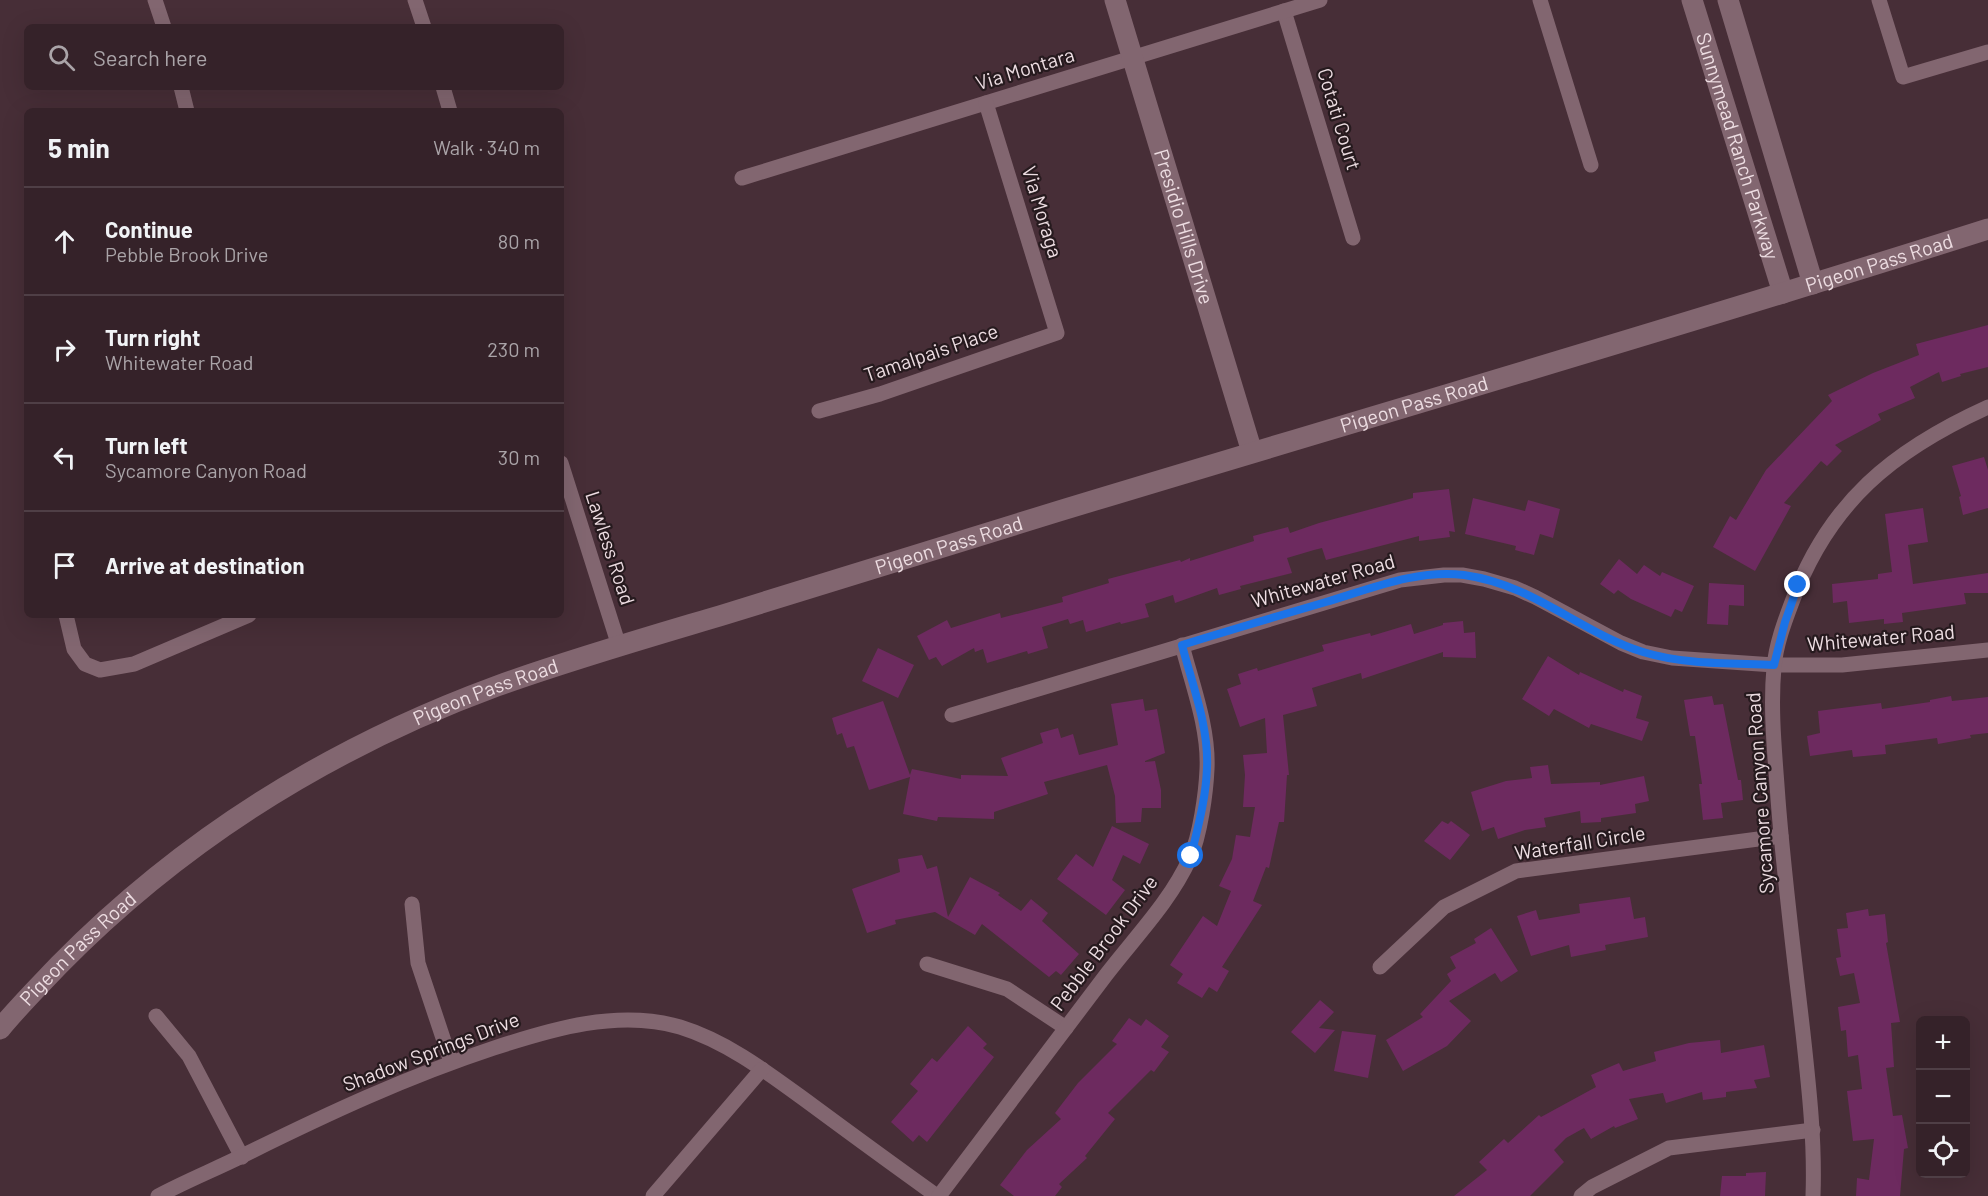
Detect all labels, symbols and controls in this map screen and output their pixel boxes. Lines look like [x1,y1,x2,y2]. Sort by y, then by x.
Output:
search box [24,24,564,90]
street label: Sunnymead Ranch Parkway [1692,29,1785,262]
icon: search [45,41,78,74]
street label: Via Montara [972,42,1077,94]
text: Search here [93,44,207,70]
street label: Cotati Court [1313,65,1367,173]
text: 5 min [48,132,110,163]
text: Walk · 340 m [433,135,540,159]
street label: Presidio Hills Drive [1150,146,1220,307]
street label: Via Moraga [1018,163,1068,260]
text: Continue [105,216,193,242]
icon: ahead [48,225,81,258]
street label: Pigeon Pass Road [1802,228,1956,296]
text: 80 m [498,229,540,253]
text: Pebble Brook Drive [105,242,268,266]
street label: Tamalpais Place [860,318,1001,386]
text: Turn right [105,324,200,350]
icon: right [48,333,81,366]
text: 230 m [487,337,540,361]
text: Whitewater Road [105,350,253,374]
street label: Pigeon Pass Road [1337,370,1491,437]
text: Turn left [105,432,188,458]
icon: left [48,441,81,474]
text: 30 m [498,445,540,469]
text: Sycamore Canyon Road [105,458,307,482]
street label: Lawless Road [581,488,641,608]
street label: Pigeon Pass Road [872,510,1025,579]
street label: Whitewater Road [1248,548,1397,612]
icon: arrive [48,549,81,582]
text: Arrive at destination [105,552,304,578]
route end [1784,571,1810,597]
street label: Whitewater Road [1806,619,1956,655]
street label: Pigeon Pass Road [409,653,561,730]
street label: Sycamore Canyon Road [1740,692,1778,895]
street label: Waterfall Circle [1513,820,1647,864]
route start [1177,842,1203,868]
street label: Pebble Brook Drive [1044,870,1162,1015]
street label: Pigeon Pass Road [14,886,141,1010]
street label: Shadow Springs Drive [339,1006,522,1096]
map controls [1916,1016,1970,1178]
button: + [1916,1016,1970,1070]
button: − [1916,1070,1970,1124]
button: locate [1916,1124,1970,1178]

